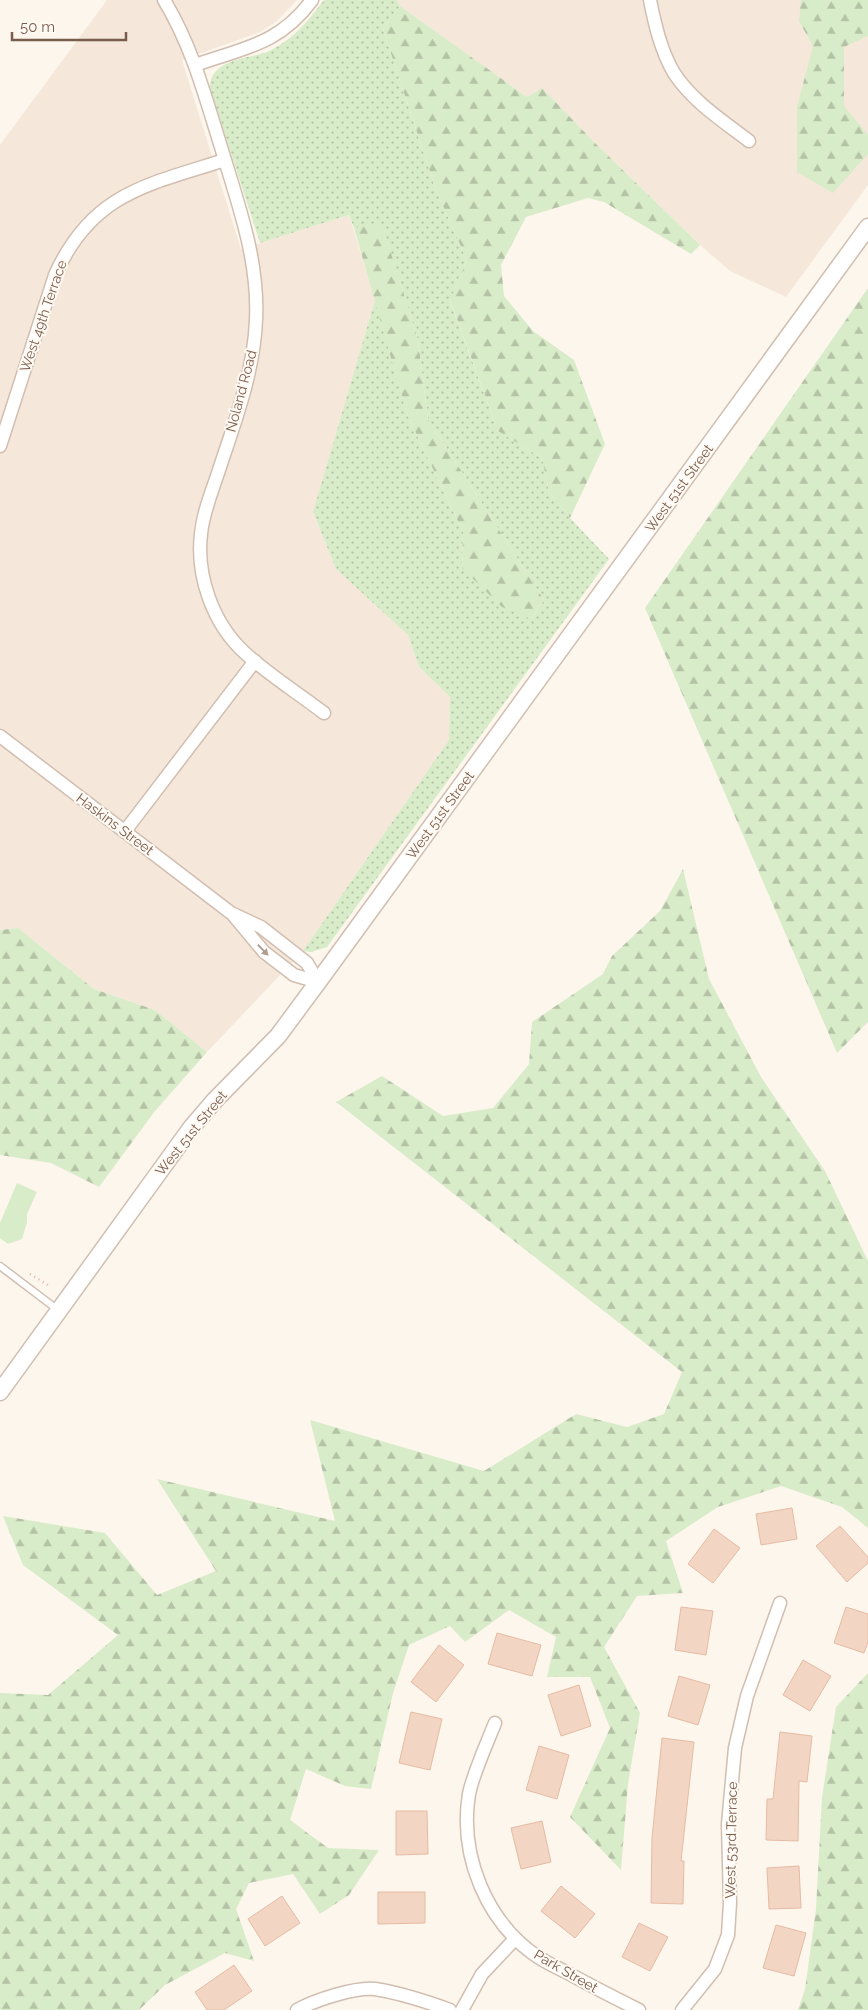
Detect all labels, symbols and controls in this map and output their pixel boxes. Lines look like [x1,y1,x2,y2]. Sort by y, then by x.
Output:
scale bar [12,10,126,42]
text: 50 m [20,18,55,36]
street label: West 49th Terrace [16,258,70,374]
street label: Noland Road [222,348,260,434]
street label: West 51st Street [642,441,716,535]
street label: West 51st Street [403,768,477,862]
street label: Haskins Street [73,790,157,858]
one-way arrow [257,943,269,955]
street label: West 51st Street [152,1087,230,1179]
street label: West 53rd Terrace [722,1781,740,1899]
street label: Park Street [531,1946,601,1996]

